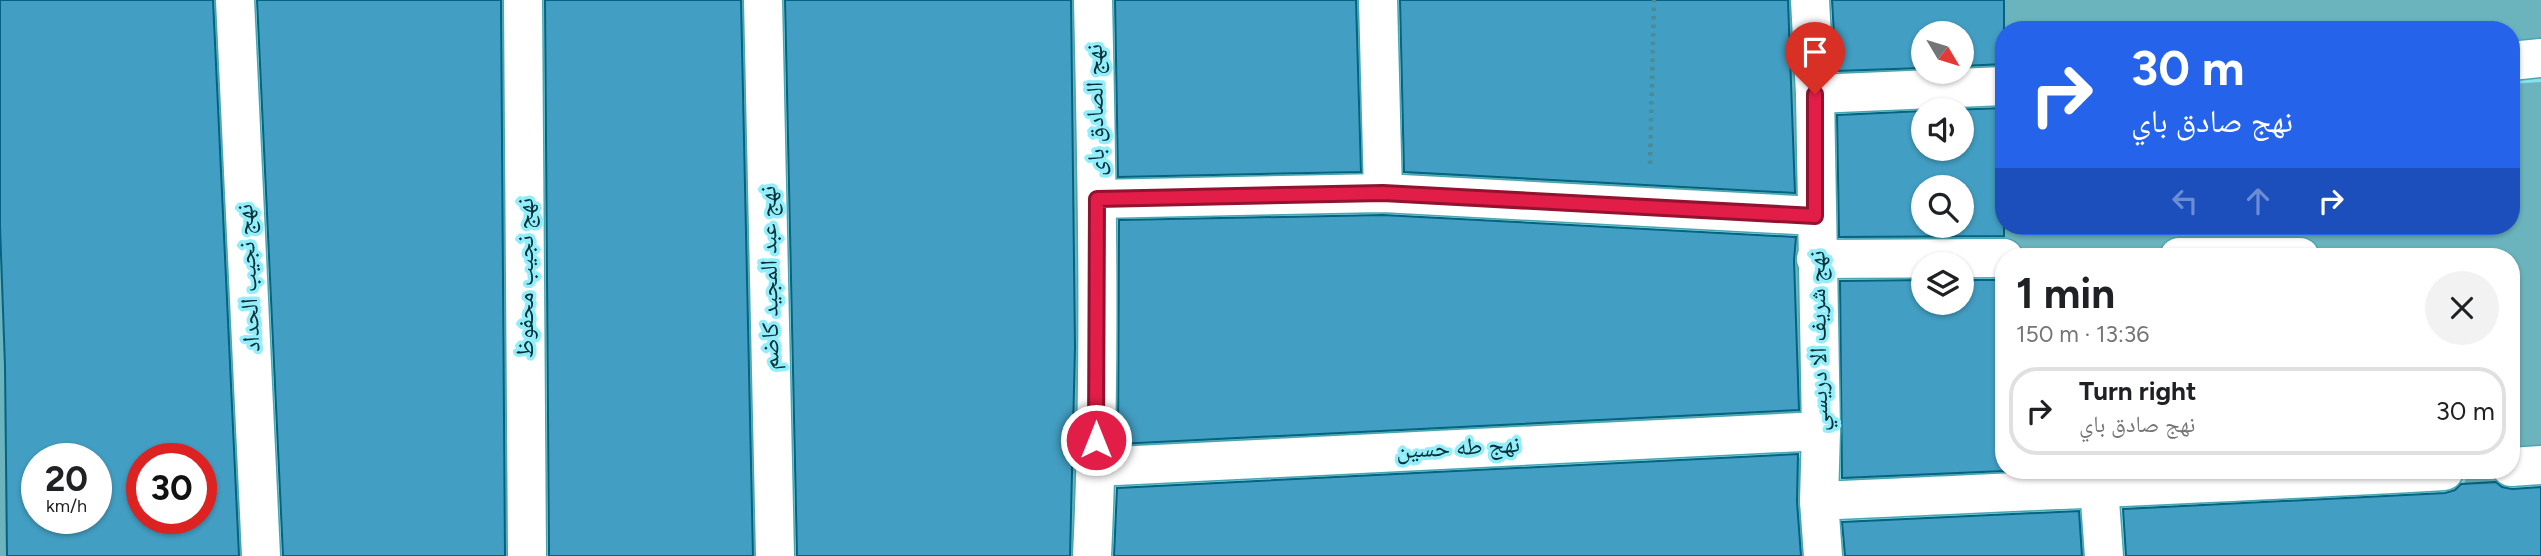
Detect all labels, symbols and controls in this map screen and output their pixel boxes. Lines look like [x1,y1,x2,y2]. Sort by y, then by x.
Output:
north arrow [1911,21,1974,84]
map controls [1911,21,1974,315]
pin [1785,22,1845,94]
icon: arrive [1796,33,1834,71]
text: 30 m [2131,38,2244,97]
street label: نهج الصادق باى [1079,44,1111,176]
icon: right [2016,49,2107,140]
button: sound [1911,98,1974,161]
text: نهج صادق باي [2131,102,2293,140]
button: search [1911,175,1974,238]
icon: left [2166,182,2204,220]
icon: ahead [2239,182,2277,220]
icon: right [2312,182,2350,220]
street label: نهج عبد المجيد كاضم [752,186,787,370]
street label: نهج نجيب محفوظ [510,198,540,358]
street label: نهج نجيب الحداد [229,203,267,353]
street label: نهج شريف الا دريسي [1801,250,1839,432]
button: layers [1911,252,1974,315]
text: 1 min [2016,268,2115,319]
button: close [2425,271,2499,345]
text: 150 m · 13:36 [2016,320,2149,348]
text: Turn right [2079,375,2196,407]
icon: right [2020,392,2058,430]
text: 30 m [2436,395,2495,427]
position arrow [1059,403,1133,477]
text: نهج صادق باي [2079,410,2195,438]
street label: نهج طه حسين [1395,429,1521,465]
speed limit sign: 30 [126,443,217,534]
text: 20 [45,458,88,500]
text: km/h [46,495,87,517]

